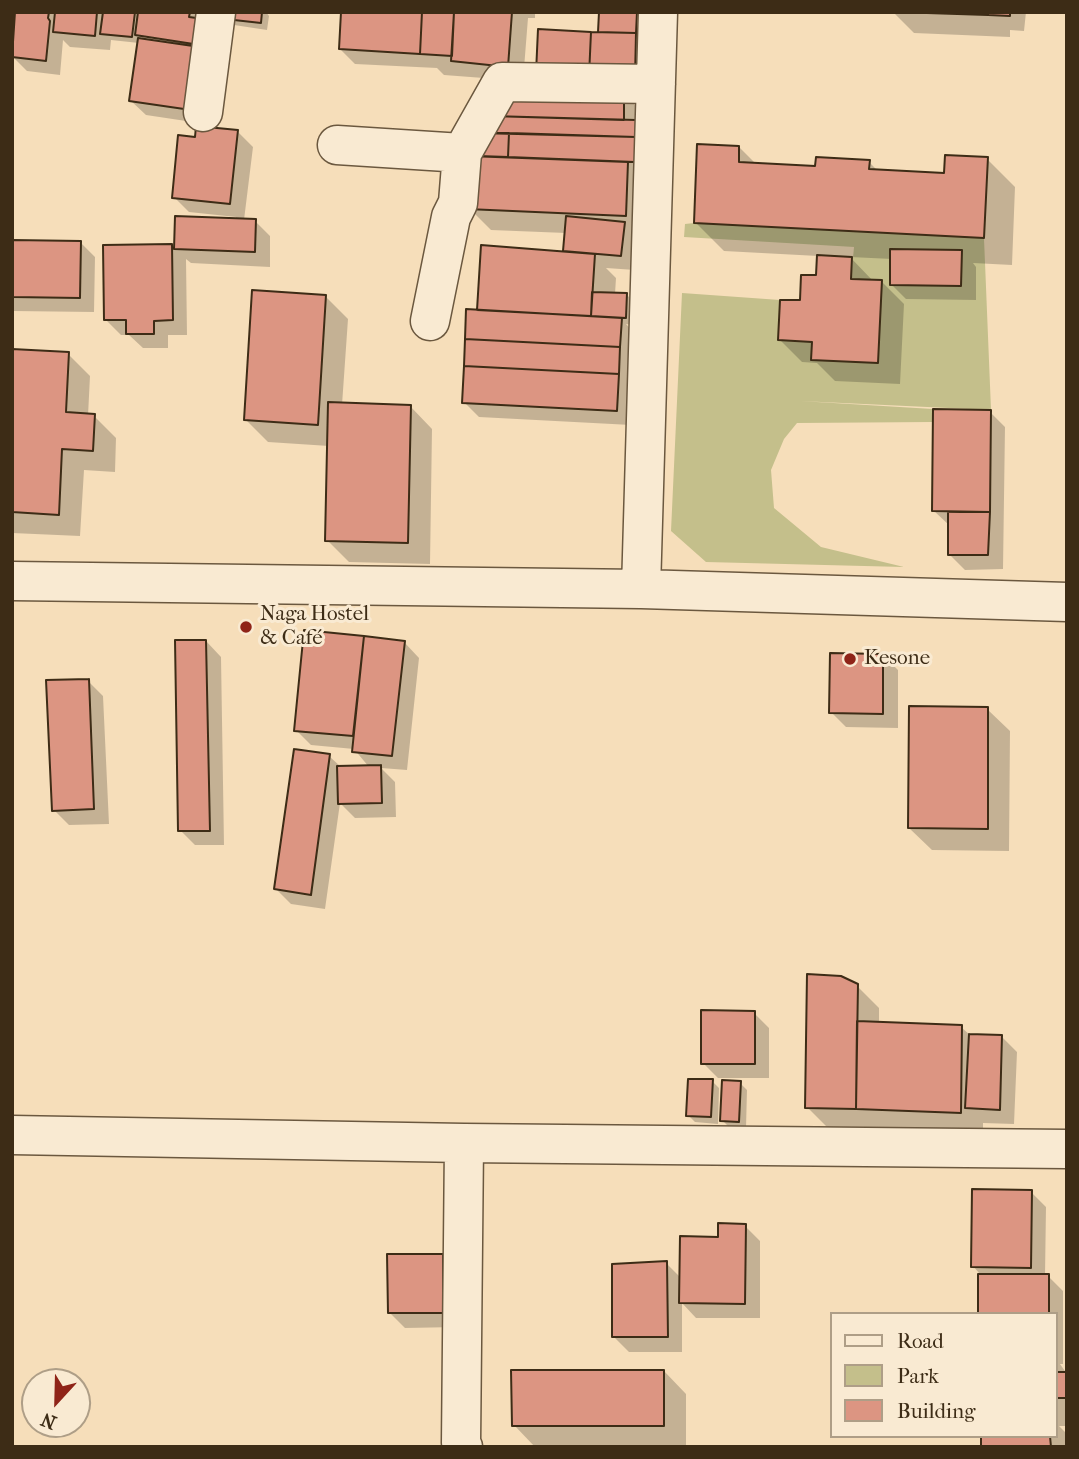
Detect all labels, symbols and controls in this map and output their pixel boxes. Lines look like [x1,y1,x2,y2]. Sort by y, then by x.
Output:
place label: Naga Hostel & Café [260,602,369,652]
marker: Naga Hostel & Café [238,619,254,635]
place label: Kesone [864,646,930,672]
marker: Kesone [842,651,858,667]
legend [830,1312,1058,1438]
text: Road [897,1329,944,1353]
text: Park [897,1364,939,1388]
north arrow [21,1368,91,1438]
text: Building [897,1399,975,1423]
text: N [38,1408,60,1434]

